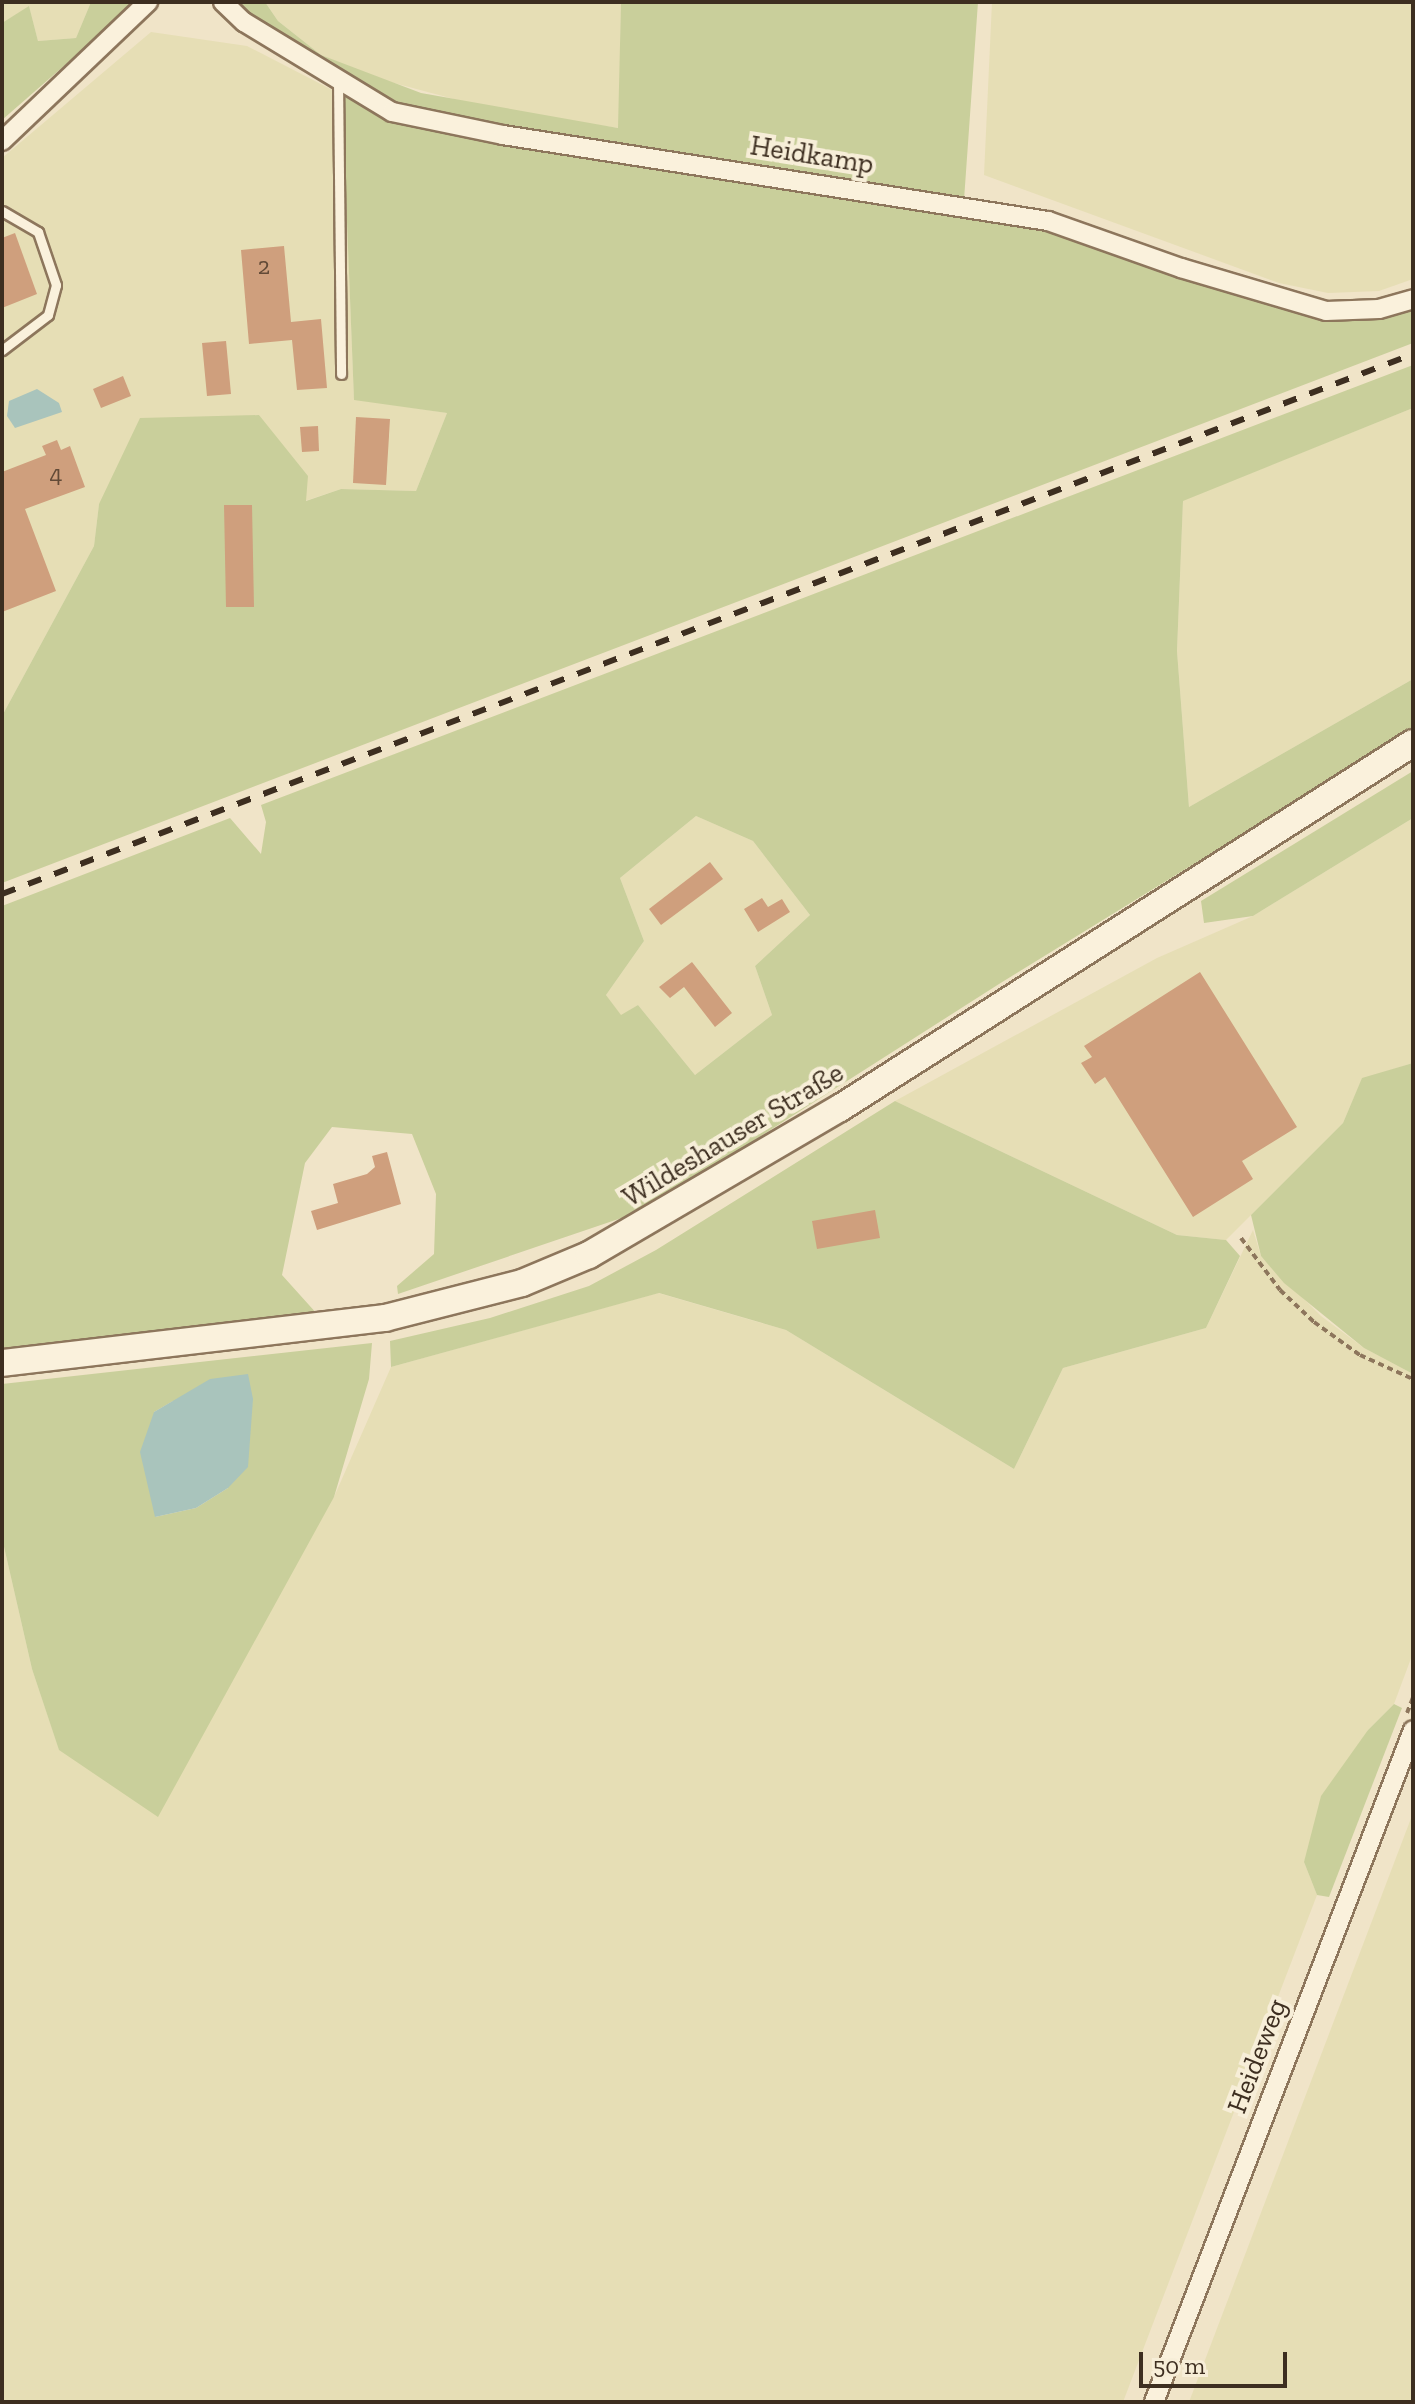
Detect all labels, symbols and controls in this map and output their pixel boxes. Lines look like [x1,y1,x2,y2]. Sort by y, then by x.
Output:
street label: Heidkamp [748,129,876,181]
house number: 2 [258,252,270,280]
house number: 4 [50,460,62,488]
street label: Wildeshauser Straße [616,1056,850,1214]
street label: Heideweg [1220,1994,1294,2118]
scale bar [1143,2336,1291,2386]
text: 50 m [1153,2351,1205,2380]

